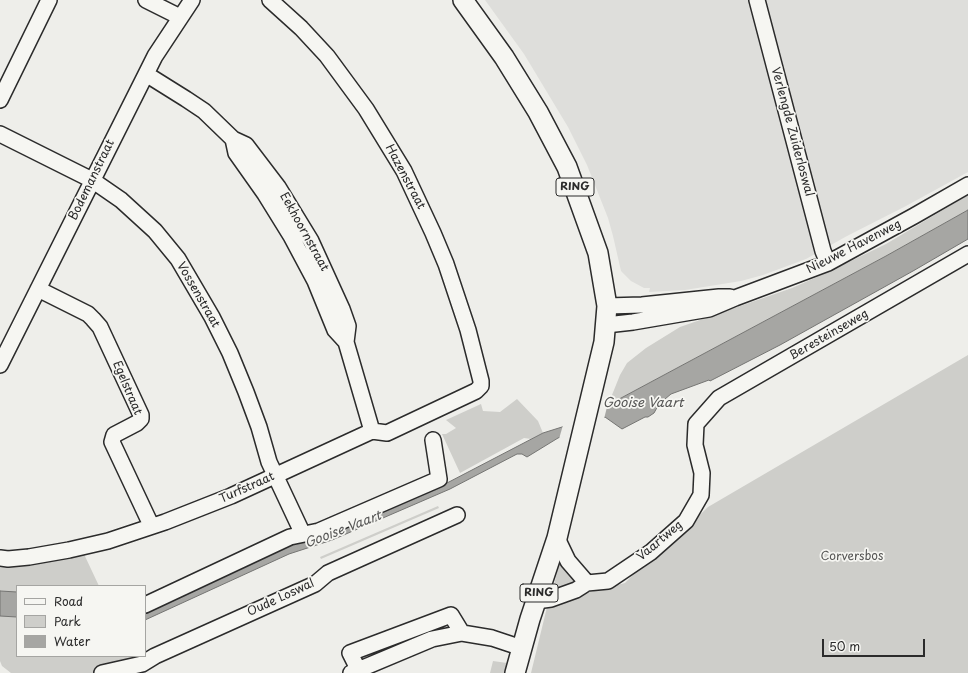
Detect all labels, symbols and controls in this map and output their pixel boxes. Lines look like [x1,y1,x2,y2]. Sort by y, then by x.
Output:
street label: Verlengde Zuiderloswal [768,66,816,198]
street label: Bodemanstraat [66,137,118,223]
street label: Hazenstraat [382,142,428,212]
road number: RING [556,178,594,196]
street label: Eekhoornstraat [276,190,332,274]
street label: Nieuwe Havenweg [804,217,904,277]
street label: Vossenstraat [173,260,223,330]
street label: Beresteinseweg [787,307,871,363]
street label: Egelstraat [109,359,145,417]
water label: Gooise Vaart [603,395,683,411]
street label: Turfstraat [217,470,277,506]
water label: Gooise Vaart [303,508,383,552]
street label: Vaartweg [634,518,686,564]
park label: Corversbos [821,550,883,564]
street label: Oude Loswal [245,576,317,620]
road number: RING [520,584,558,602]
legend [16,585,146,657]
text: Road [54,592,83,610]
text: Park [54,612,81,630]
scale bar [824,631,927,657]
text: Water [54,632,90,650]
text: 50 m [829,637,860,655]

